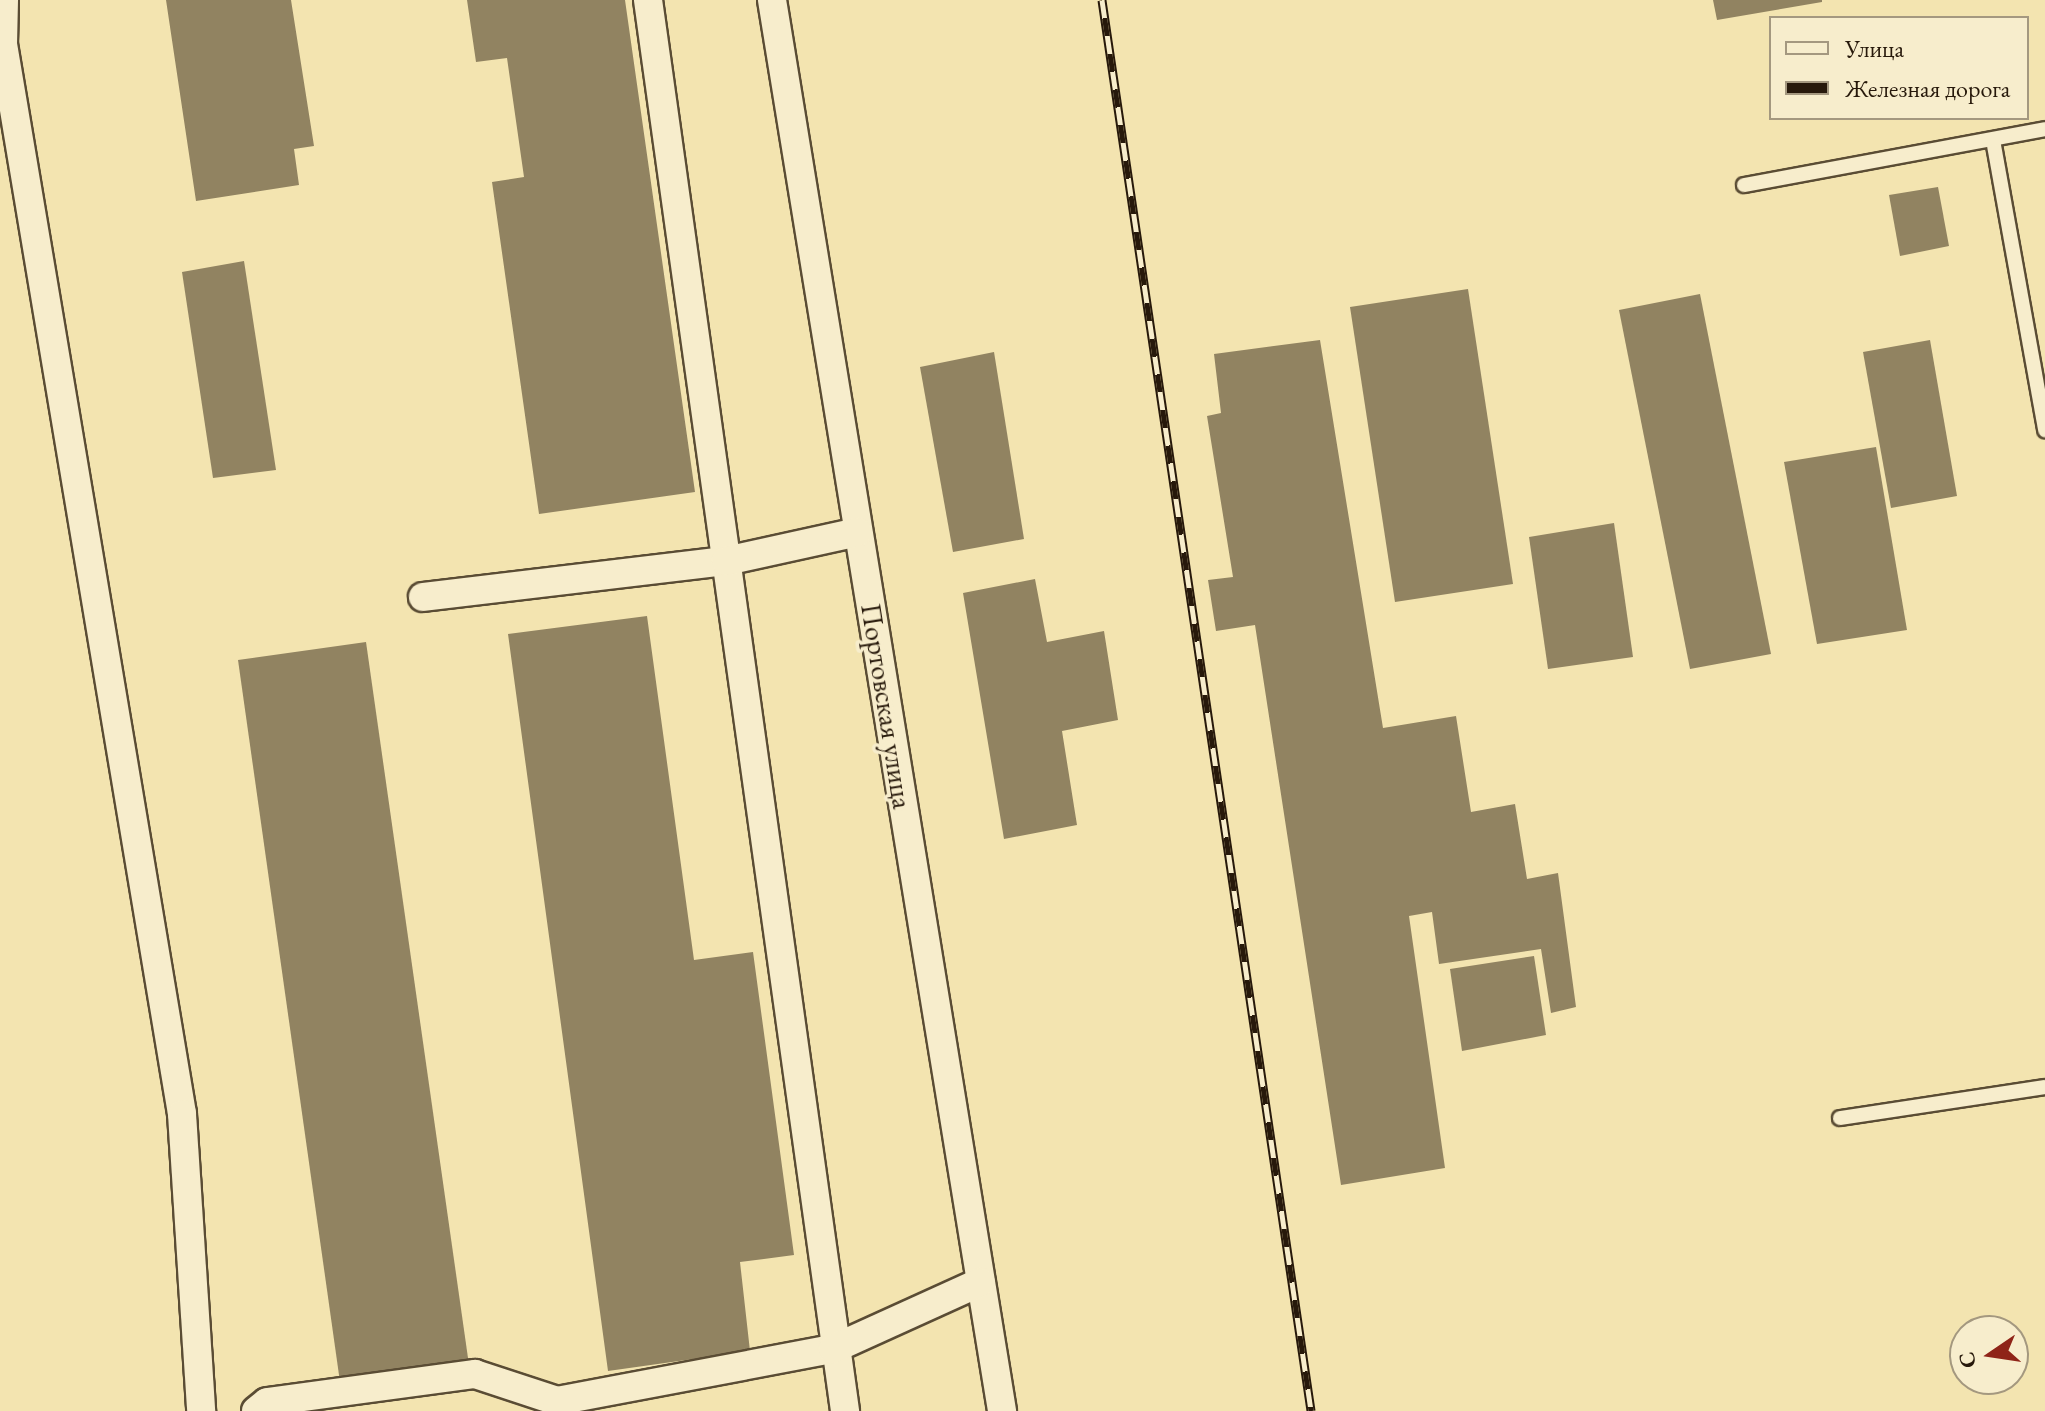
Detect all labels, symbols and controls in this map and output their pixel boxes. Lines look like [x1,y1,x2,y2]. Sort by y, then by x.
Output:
legend [1769,16,2029,120]
text: Улица [1845,33,1904,64]
text: Железная дорога [1845,73,2010,104]
street label: Портовская улица [854,601,920,811]
north arrow [1949,1315,2029,1395]
text: С [1951,1349,1983,1371]

